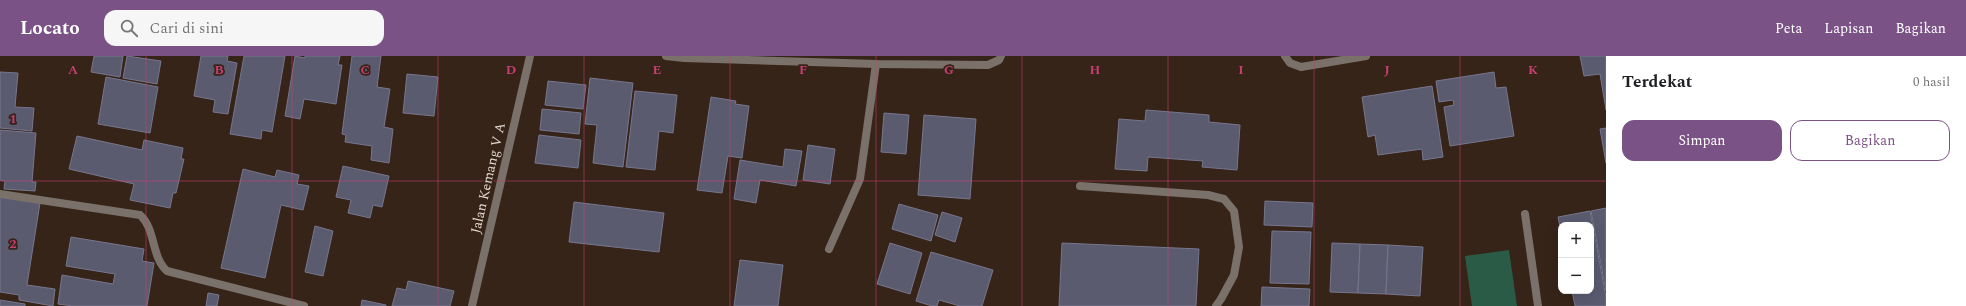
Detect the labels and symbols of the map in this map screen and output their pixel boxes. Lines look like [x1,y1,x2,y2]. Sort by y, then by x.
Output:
text: A [68,60,78,80]
text: B [214,60,224,80]
text: C [360,60,370,80]
text: D [506,60,516,80]
text: E [653,60,662,80]
text: F [799,60,807,80]
text: G [944,60,954,80]
text: H [1090,60,1101,80]
text: I [1238,60,1244,80]
text: J [1384,60,1390,80]
text: K [1528,60,1538,80]
text: 1 [9,109,17,129]
street label: Jalan Kemang V A [465,120,511,236]
text: 2 [9,234,17,254]

